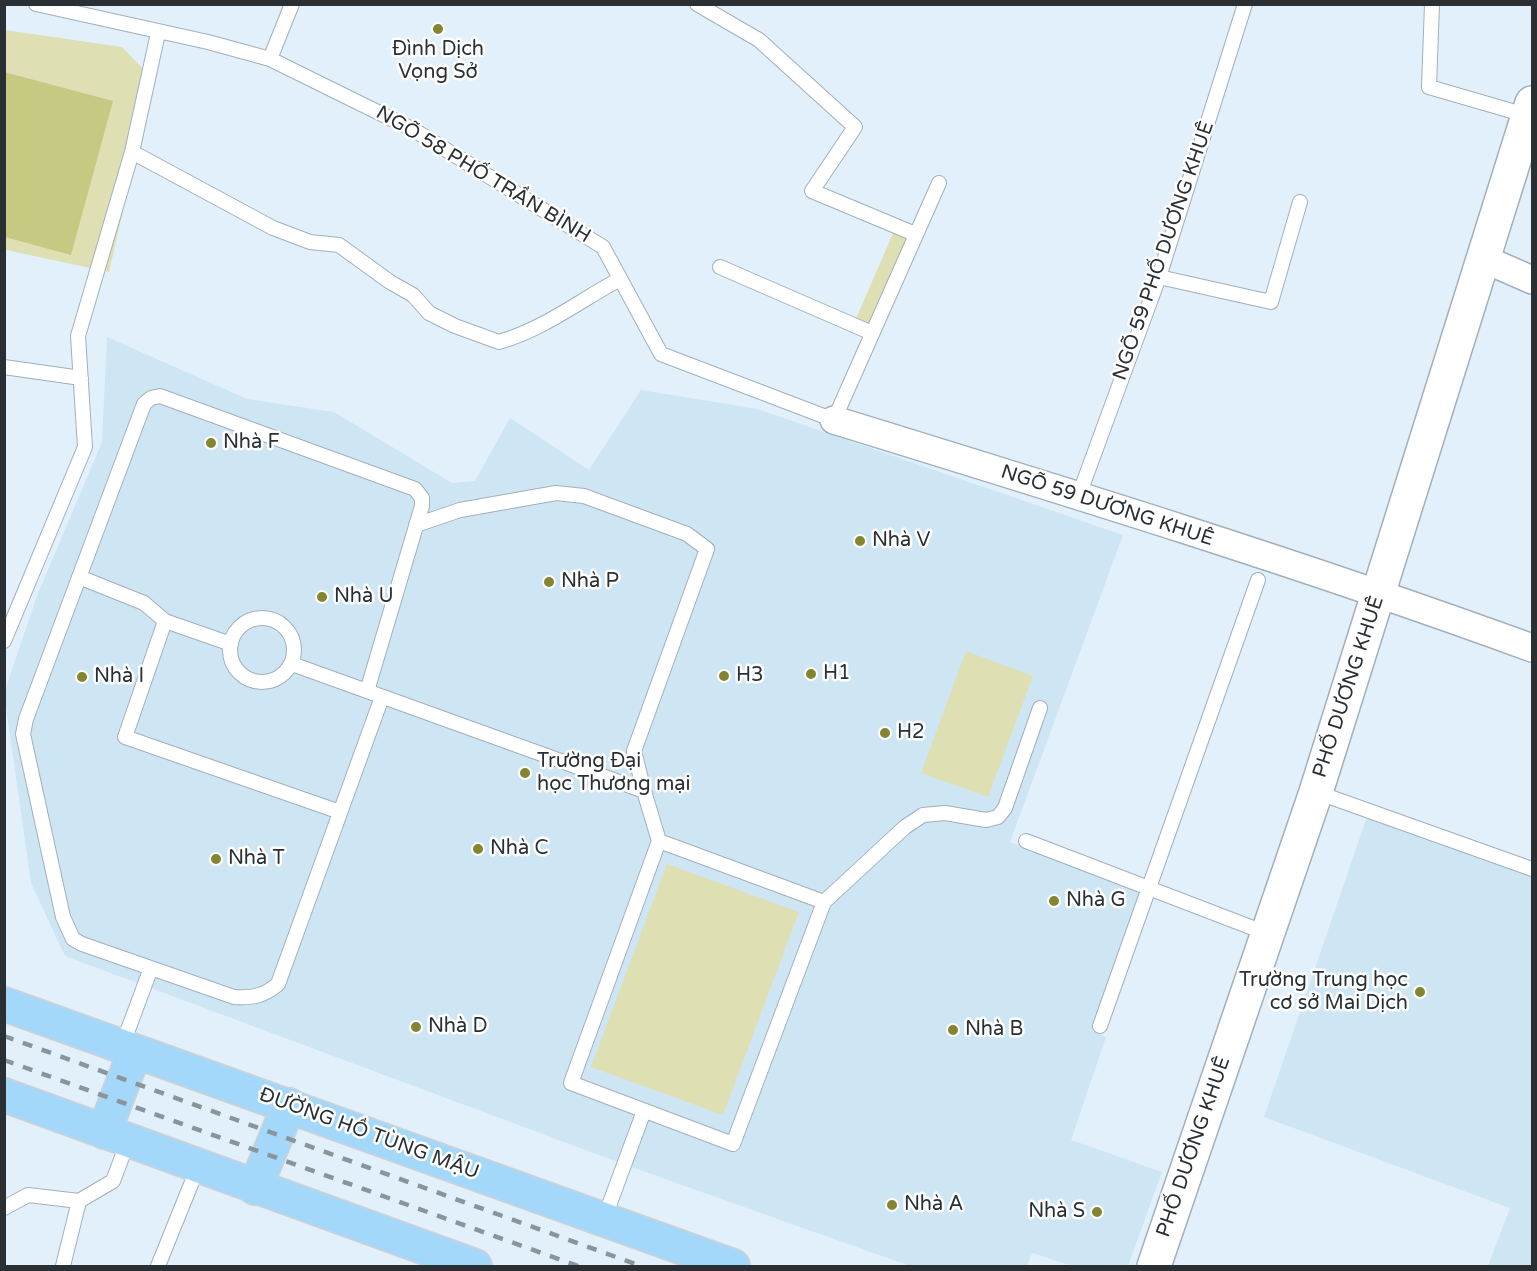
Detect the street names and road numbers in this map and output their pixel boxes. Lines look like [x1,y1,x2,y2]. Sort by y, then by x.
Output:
street label: NGÕ 58 PHỐ TRẦN BÌNH [371,101,595,249]
street label: NGÕ 59 PHỐ DƯƠNG KHUÊ [1108,118,1220,384]
street label: NGÕ 59 DƯƠNG KHUÊ [998,460,1216,552]
street label: PHỐ DƯƠNG KHUÊ [1308,593,1390,781]
street label: PHỐ DƯƠNG KHUÊ [1152,1054,1236,1240]
street label: ĐƯỜNG HỒ TÙNG MẬU [256,1083,482,1185]

